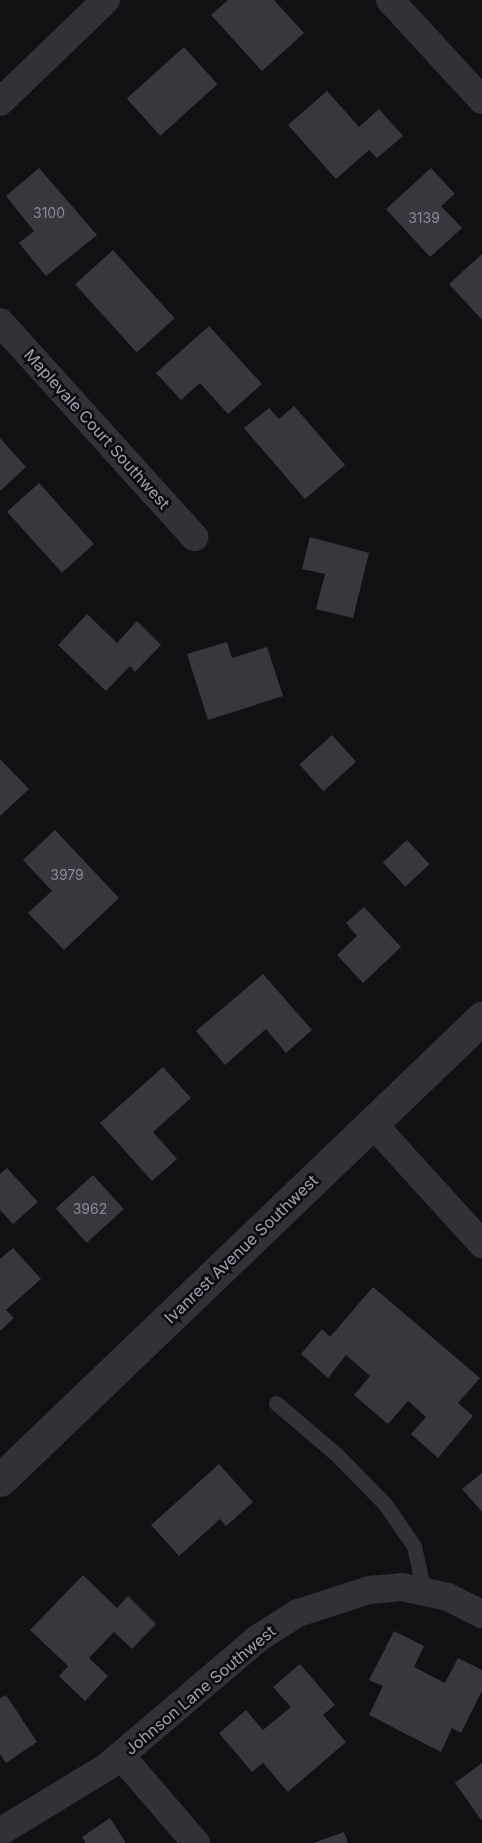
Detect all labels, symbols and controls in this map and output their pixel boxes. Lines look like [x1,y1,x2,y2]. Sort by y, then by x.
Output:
house number: 3100 [33,205,65,221]
house number: 3139 [408,210,440,226]
street label: Maplevale Court Southwest [20,345,174,513]
house number: 3979 [50,867,84,883]
street label: Ivanrest Avenue Southwest [160,1171,322,1327]
house number: 3962 [73,1201,107,1217]
street label: Johnson Lane Southwest [121,1621,279,1759]

